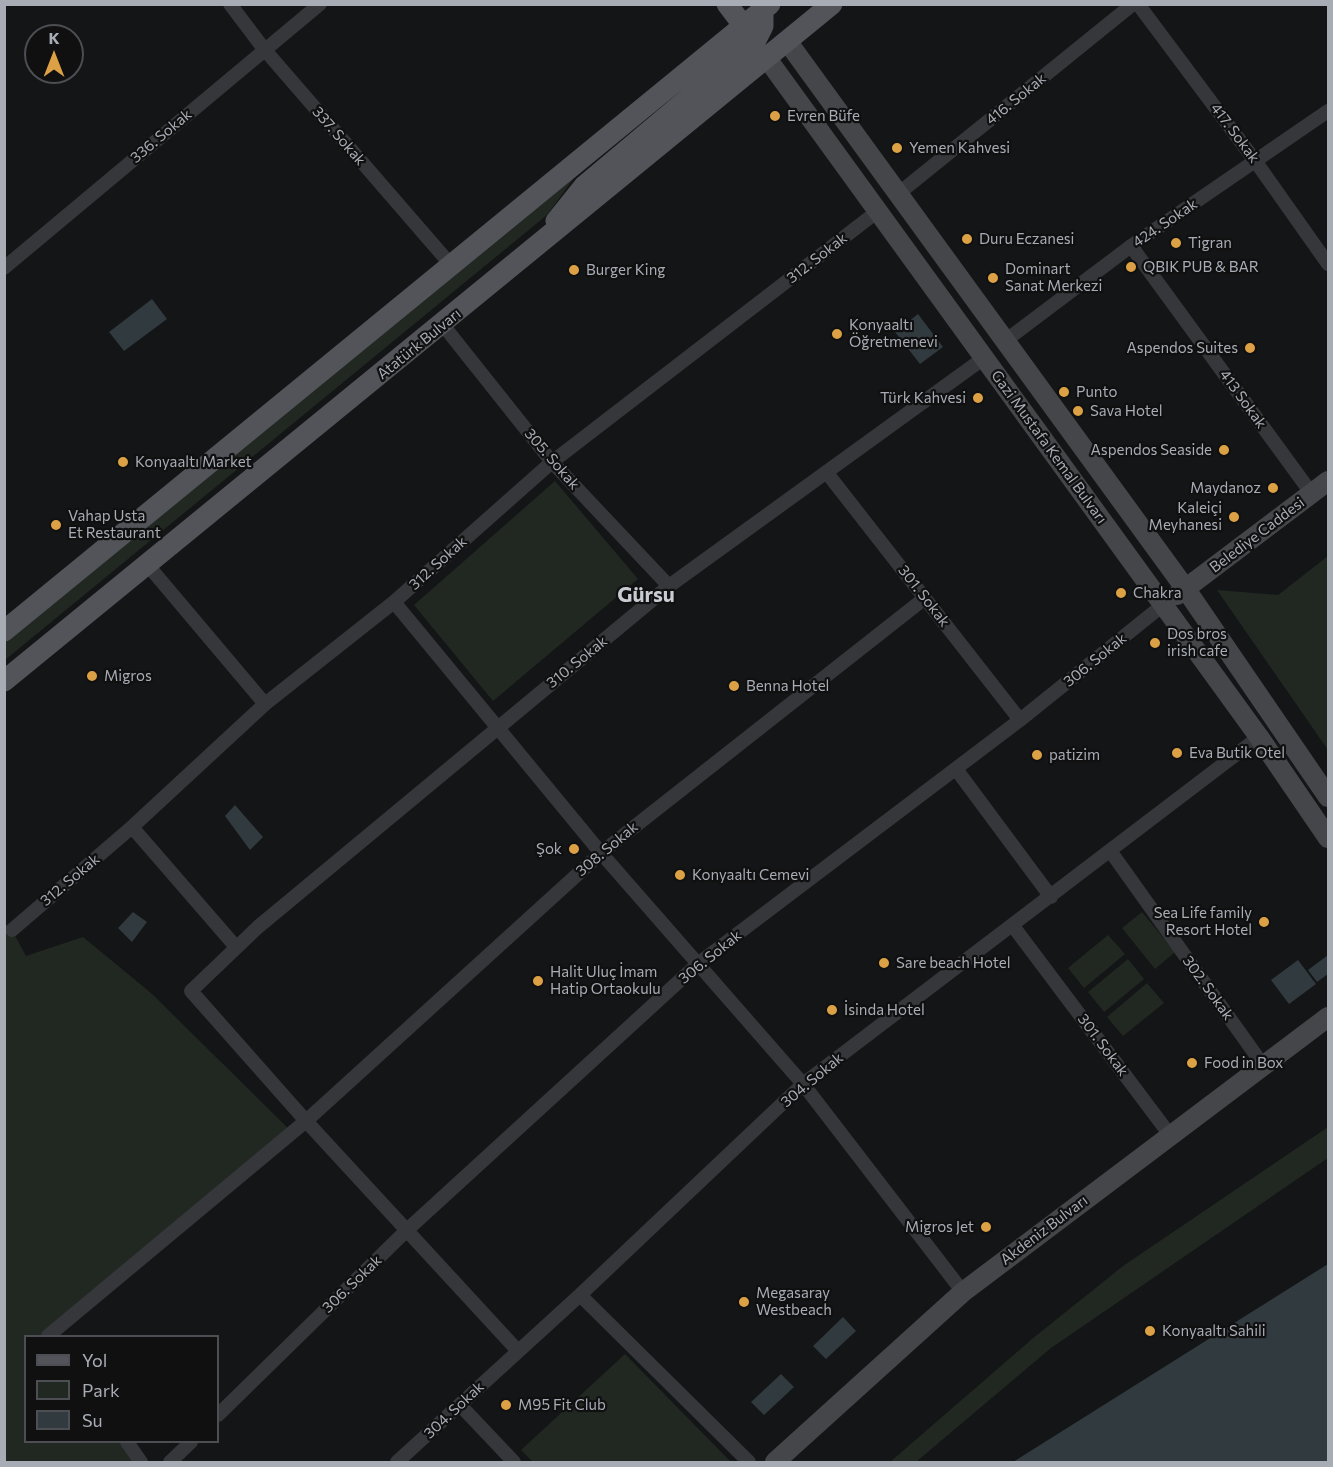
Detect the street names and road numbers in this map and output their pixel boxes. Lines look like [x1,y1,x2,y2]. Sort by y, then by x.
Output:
street label: 416. Sokak [982,69,1050,129]
street label: 417. Sokak [1207,100,1263,166]
street label: 337. Sokak [309,103,369,169]
street label: 336. Sokak [127,105,195,167]
street label: 424. Sokak [1129,195,1201,251]
street label: 312. Sokak [783,229,851,287]
street label: Atatürk Bulvarı [374,305,464,383]
street label: 413 Sokak [1216,366,1270,432]
street label: Gazi Mustafa Kemal Bulvarı [987,367,1111,527]
street label: 305. Sokak [521,425,583,493]
street label: Belediye Caddesi [1206,493,1308,577]
street label: 312. Sokak [405,532,471,594]
street label: 301. Sokak [894,562,954,630]
street label: 306. Sokak [1060,629,1130,691]
street label: 310. Sokak [543,632,611,692]
street label: 308. Sokak [572,818,642,880]
street label: 312. Sokak [37,850,103,910]
street label: 306. Sokak [675,926,745,988]
street label: 302. Sokak [1179,952,1237,1024]
street label: 301. Sokak [1074,1010,1132,1080]
street label: 304. Sokak [777,1049,847,1111]
street label: Akdeniz Bulvarı [997,1191,1091,1269]
street label: 306. Sokak [319,1251,385,1317]
street label: 304. Sokak [420,1378,488,1442]

